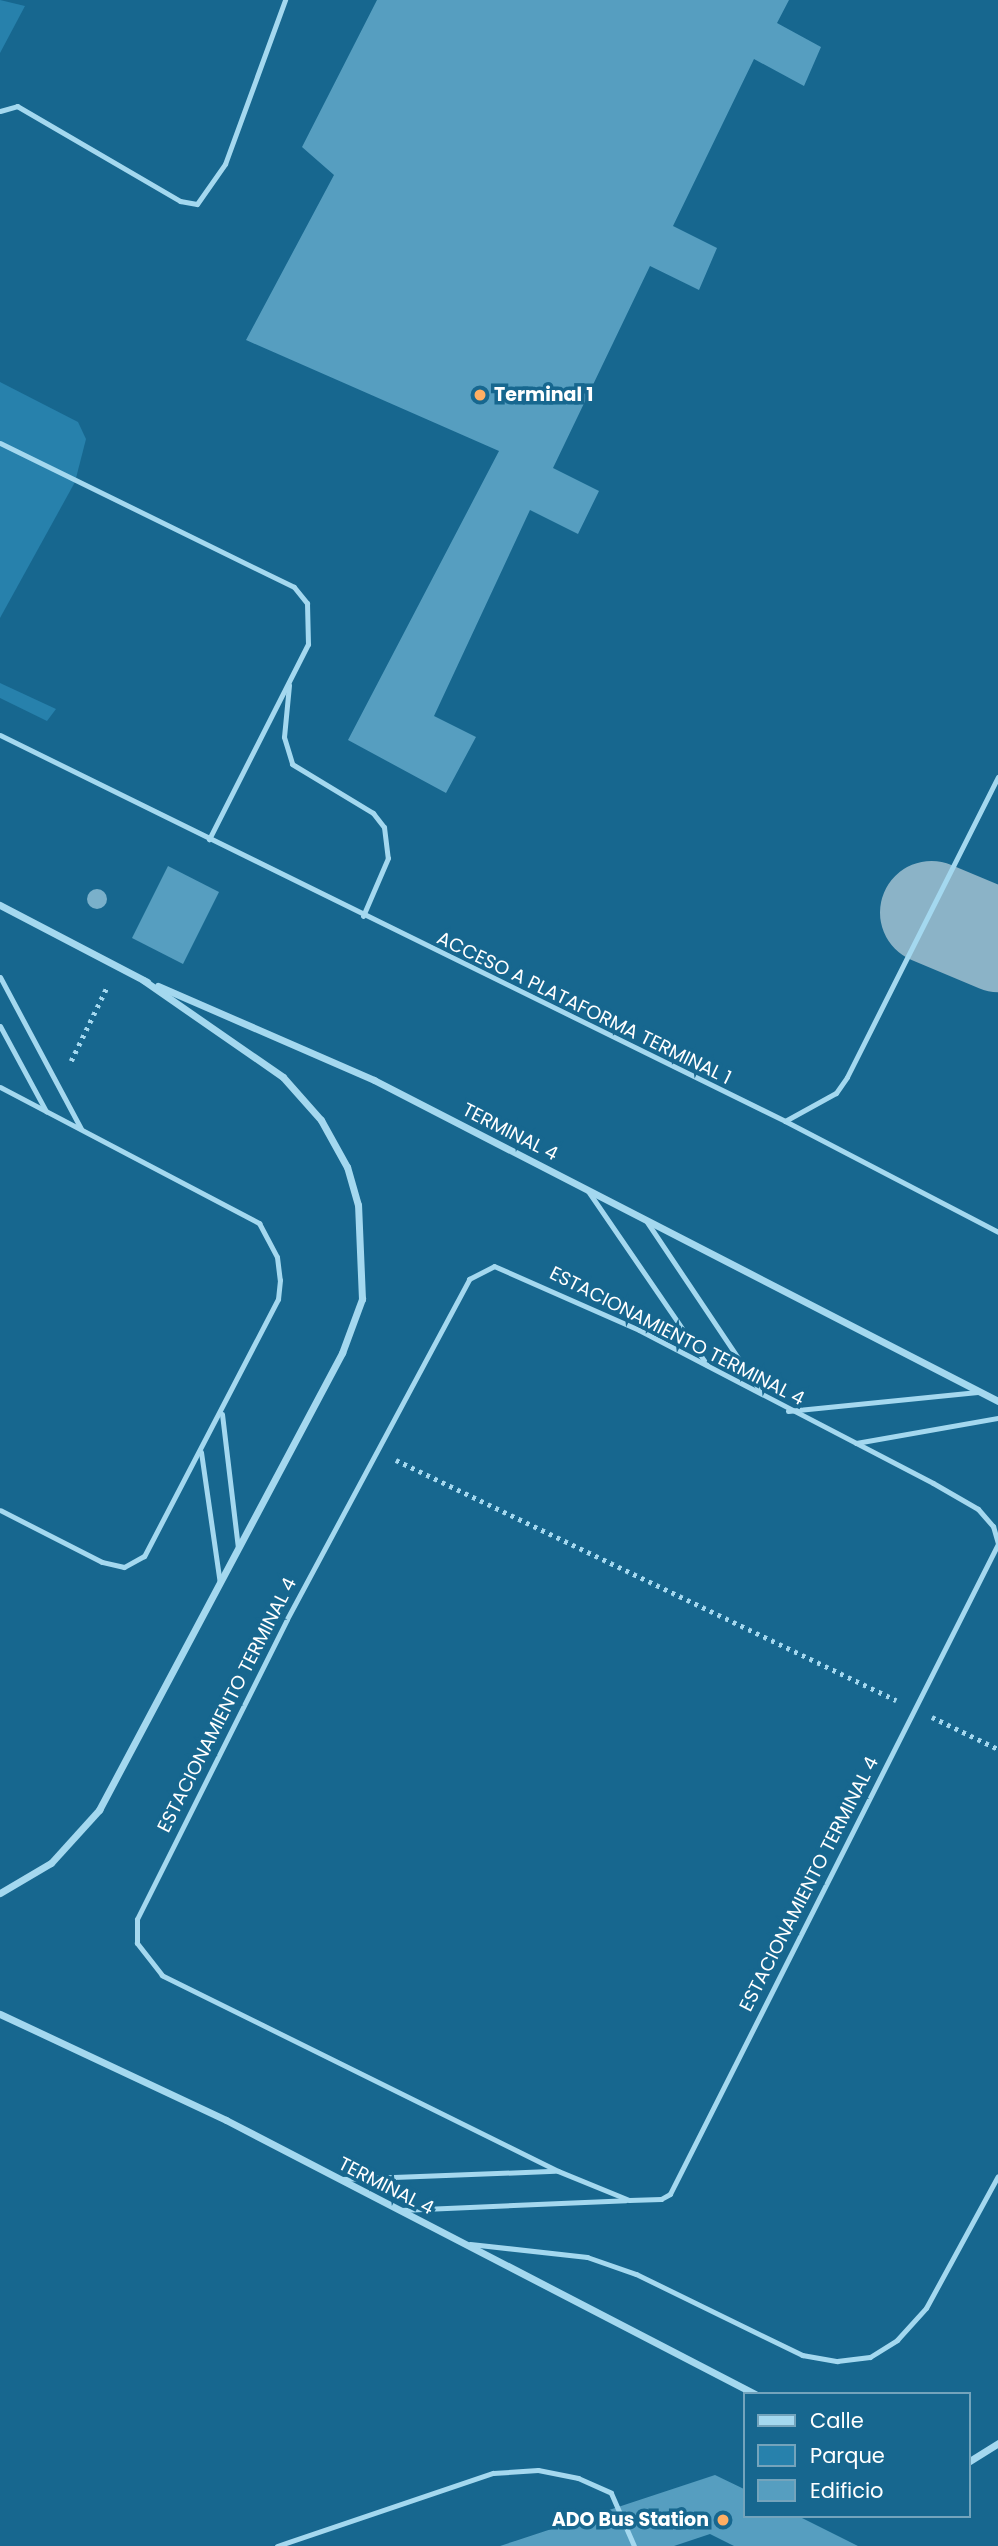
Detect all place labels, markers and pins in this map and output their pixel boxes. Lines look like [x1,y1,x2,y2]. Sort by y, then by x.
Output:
place label: Terminal 1 [494,384,593,406]
marker: Terminal 1 [472,387,488,403]
place label: ADO Bus Station [552,2509,709,2531]
marker: ADO Bus Station [715,2512,731,2528]

